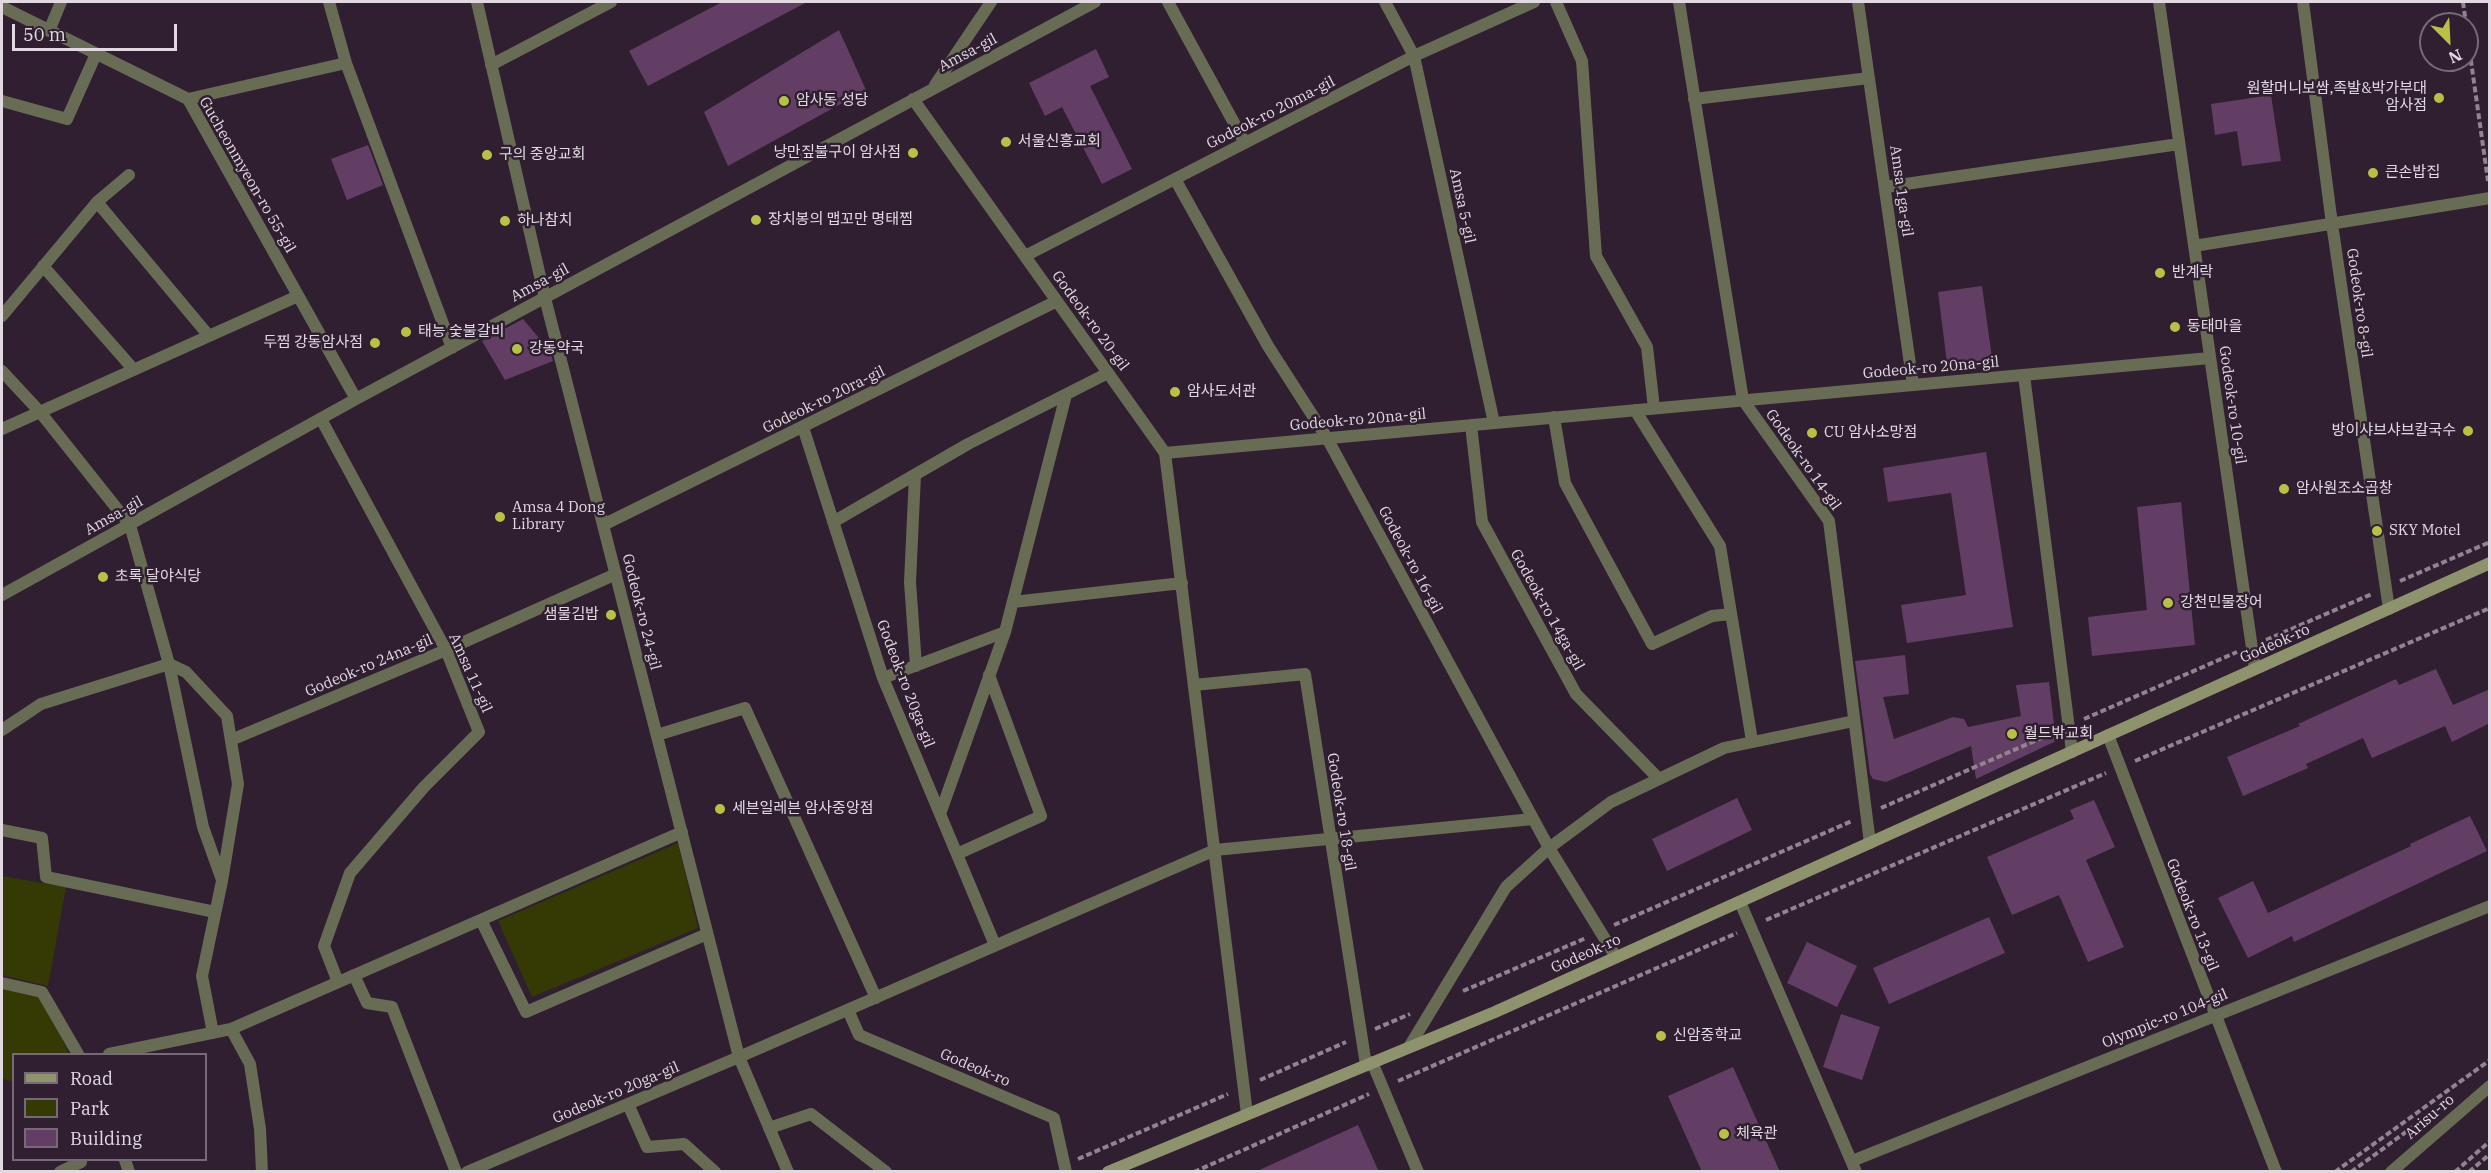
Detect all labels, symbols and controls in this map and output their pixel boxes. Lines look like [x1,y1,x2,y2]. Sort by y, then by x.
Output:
scale bar [15,12,180,50]
north arrow [2419,12,2479,72]
text: 50 m [23,23,66,46]
street label: Amsa-gil [936,30,1000,76]
text: N [2446,45,2465,68]
street label: Godeok-ro 20ma-gil [1204,73,1338,153]
place label: 원할머니보쌈,족발&박가부대 암사점 [2247,80,2427,115]
marker: 원할머니보쌈,족발&박가부대 암사점 [2432,91,2446,105]
place label: 암사동 성당 [796,92,868,110]
street label: Gucheonmyeon-ro 55-gil [195,94,299,256]
marker: 암사동 성당 [777,94,791,108]
place label: 서울신흥교회 [1018,133,1101,151]
marker: 서울신흥교회 [999,135,1013,149]
place label: 낭만짚불구이 암사점 [773,144,901,162]
street label: Amsa 1ga-gil [1886,144,1916,238]
place label: 구의 중앙교회 [499,146,585,164]
marker: 낭만짚불구이 암사점 [906,146,920,160]
marker: 구의 중앙교회 [480,148,494,162]
place label: 큰손밥집 [2385,164,2440,182]
marker: 큰손밥집 [2366,166,2380,180]
street label: Amsa 5-gil [1445,167,1479,245]
place label: 장치봉의 맵꼬만 명태찜 [768,211,913,229]
place label: 하나참치 [517,212,572,230]
marker: 장치봉의 맵꼬만 명태찜 [749,213,763,227]
marker: 하나참치 [498,214,512,228]
street label: Godeok-ro 8-gil [2342,247,2376,359]
street label: Amsa-gil [508,260,572,306]
place label: 반계락 [2172,264,2213,282]
marker: 반계락 [2153,266,2167,280]
street label: Godeok-ro 20-gil [1048,267,1132,375]
place label: 동태마을 [2187,318,2242,336]
marker: 동태마을 [2168,320,2182,334]
place label: 태능 숯불갈비 [418,323,504,341]
marker: 태능 숯불갈비 [399,325,413,339]
place label: 두찜 강동암사점 [263,334,363,352]
marker: 두찜 강동암사점 [368,336,382,350]
place label: 강동약국 [529,340,584,358]
marker: 강동약국 [510,342,524,356]
street label: Godeok-ro 10-gil [2215,345,2249,465]
street label: Godeok-ro 20na-gil [1862,353,2000,383]
street label: Godeok-ro 20ra-gil [760,363,888,437]
place label: 암사도서관 [1187,383,1256,401]
marker: 암사도서관 [1168,385,1182,399]
street label: Godeok-ro 20na-gil [1289,405,1427,435]
street label: Godeok-ro 14-gil [1761,406,1845,514]
place label: 방이샤브샤브칼국수 [2332,422,2456,440]
place label: CU 암사소망점 [1824,424,1917,442]
marker: 방이샤브샤브칼국수 [2461,424,2475,438]
marker: CU 암사소망점 [1805,426,1819,440]
place label: 암사원조소곱창 [2296,480,2393,498]
marker: 암사원조소곱창 [2277,482,2291,496]
street label: Amsa-gil [82,493,146,539]
place label: Amsa 4 Dong Library [512,499,605,534]
street label: Godeok-ro 16-gil [1374,503,1446,617]
marker: Amsa 4 Dong Library [493,510,507,524]
place label: SKY Motel [2389,522,2461,540]
marker: SKY Motel [2370,524,2384,538]
street label: Godeok-ro 14ga-gil [1506,546,1588,674]
street label: Godeok-ro 24-gil [618,552,664,672]
place label: 초록 달야식당 [115,568,201,586]
marker: 초록 달야식당 [96,570,110,584]
place label: 강천민물장어 [2180,594,2263,612]
marker: 강천민물장어 [2161,596,2175,610]
place label: 샘물김밥 [544,606,599,624]
marker: 샘물김밥 [604,608,618,622]
street label: Godeok-ro 20ga-gil [872,618,938,750]
street label: Godeok-ro [2237,621,2313,667]
street label: Godeok-ro 24na-gil [302,631,436,701]
street label: Amsa 11-gil [444,631,496,715]
place label: 월드밖교회 [2024,725,2093,743]
marker: 월드밖교회 [2005,727,2019,741]
street label: Godeok-ro 18-gil [1323,752,1359,872]
place label: 세븐일레븐 암사중앙점 [732,800,873,818]
marker: 세븐일레븐 암사중앙점 [713,802,727,816]
street label: Godeok-ro 13-gil [2162,856,2222,974]
street label: Godeok-ro [1548,931,1624,977]
street label: Olympic-ro 104-gil [2100,986,2230,1052]
place label: 신암중학교 [1673,1027,1742,1045]
marker: 신암중학교 [1654,1029,1668,1043]
street label: Godeok-ro [937,1045,1013,1091]
legend [12,1053,207,1161]
street label: Godeok-ro 20ga-gil [550,1058,682,1128]
text: Road [70,1067,113,1090]
street label: Arisu-ro [2402,1091,2458,1143]
text: Park [70,1097,109,1120]
place label: 체육관 [1736,1125,1777,1143]
text: Building [70,1127,142,1150]
marker: 체육관 [1717,1127,1731,1141]

